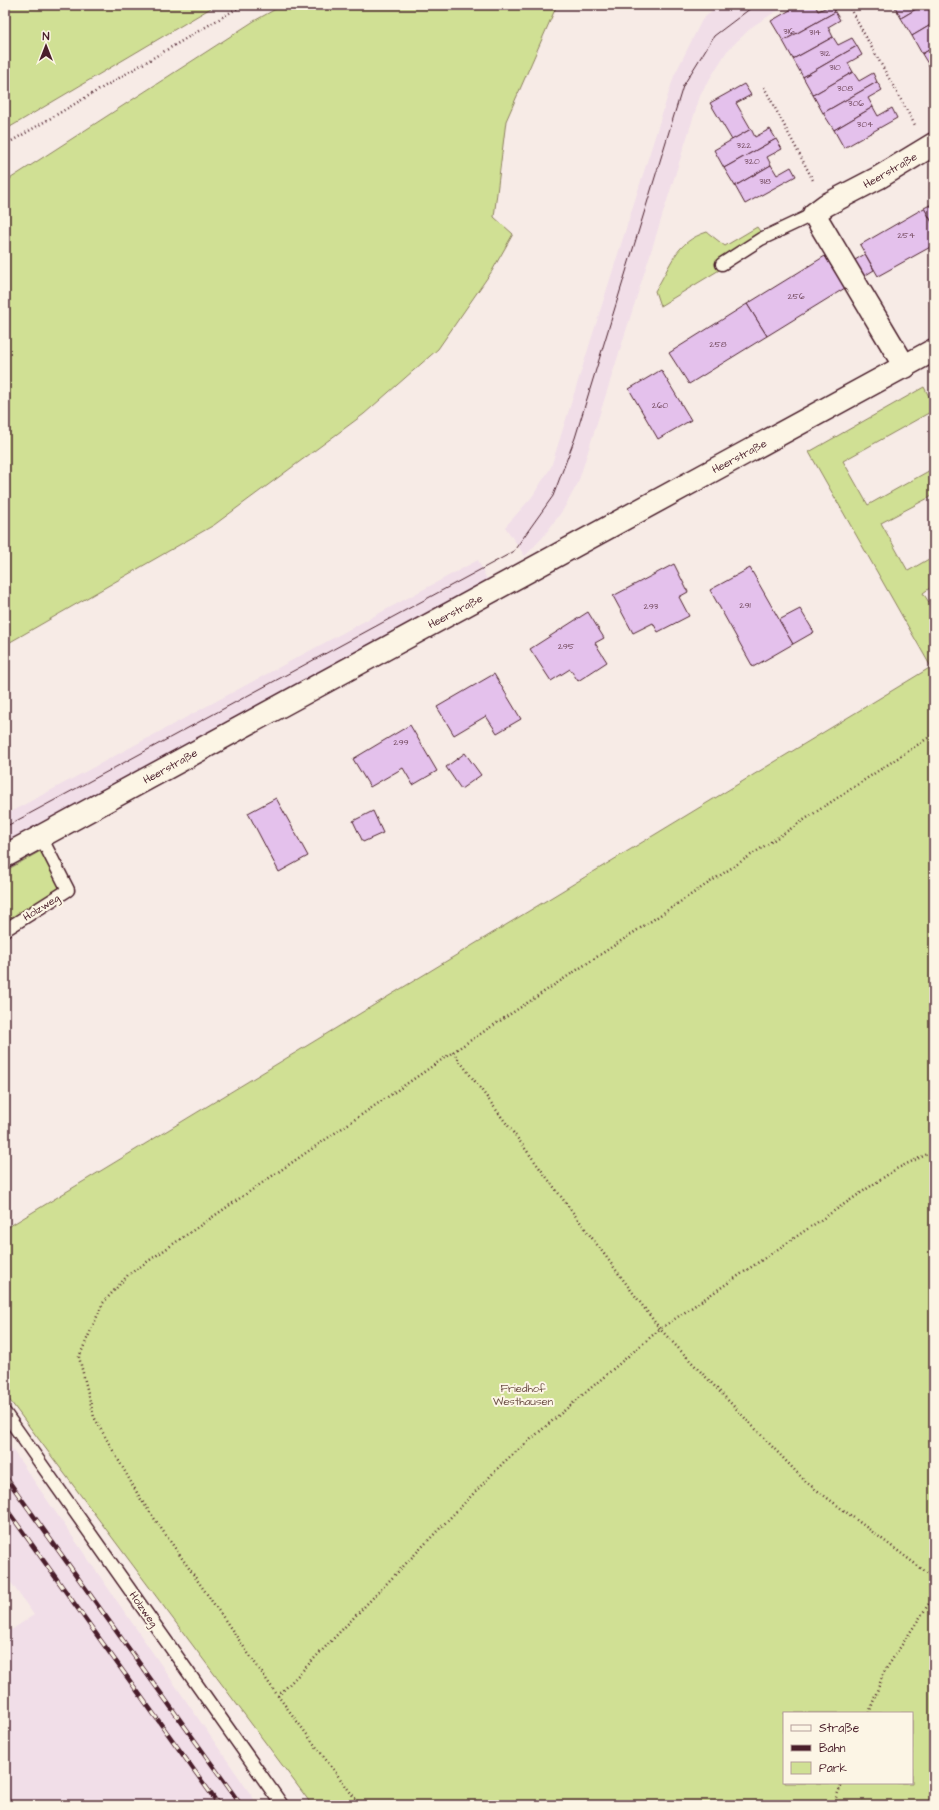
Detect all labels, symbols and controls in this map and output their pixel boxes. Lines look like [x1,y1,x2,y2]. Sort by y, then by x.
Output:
house number: 316 [783,25,795,38]
north arrow [26,26,66,66]
house number: 314 [809,26,821,39]
text: N [43,29,50,44]
house number: 312 [820,47,831,60]
house number: 310 [829,61,841,74]
house number: 308 [837,82,853,95]
house number: 306 [848,97,864,110]
house number: 304 [857,118,873,131]
house number: 322 [737,139,752,152]
street label: Heerstraße [860,149,920,192]
house number: 320 [744,155,760,168]
house number: 318 [759,175,771,188]
house number: 254 [897,229,915,242]
house number: 256 [787,290,805,303]
house number: 258 [709,338,727,351]
house number: 260 [652,399,669,412]
street label: Heerstraße [709,436,769,477]
street label: Heerstraße [425,591,485,632]
house number: 291 [739,599,751,612]
house number: 293 [644,600,659,613]
house number: 295 [558,640,575,653]
house number: 299 [393,736,409,749]
street label: Heerstraße [140,745,200,788]
street label: Holzweg [20,890,63,925]
park label: Friedhof Westhausen [493,1381,553,1409]
street label: Holzweg [125,1588,162,1631]
legend [783,1712,913,1784]
text: Straße [819,1720,860,1737]
text: Bahn [819,1740,846,1757]
text: Park [819,1760,847,1777]

